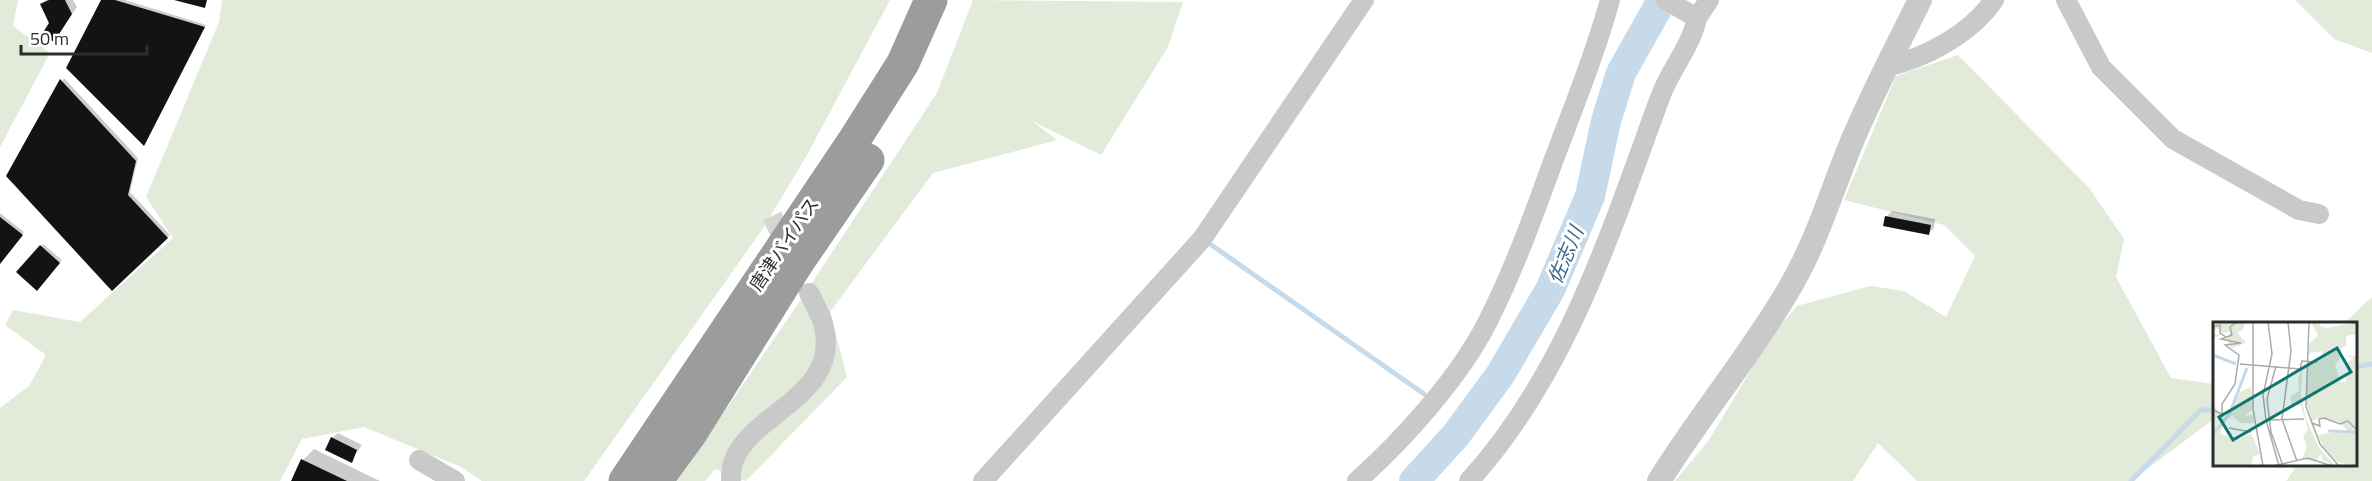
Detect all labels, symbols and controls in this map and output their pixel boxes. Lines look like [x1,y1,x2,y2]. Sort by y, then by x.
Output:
scale bar [21,18,147,56]
text: 50 m [30,25,69,52]
street label: 唐津バイパス [743,192,825,296]
water label: 佐志川 [1539,219,1592,289]
inset map [2213,322,2357,466]

